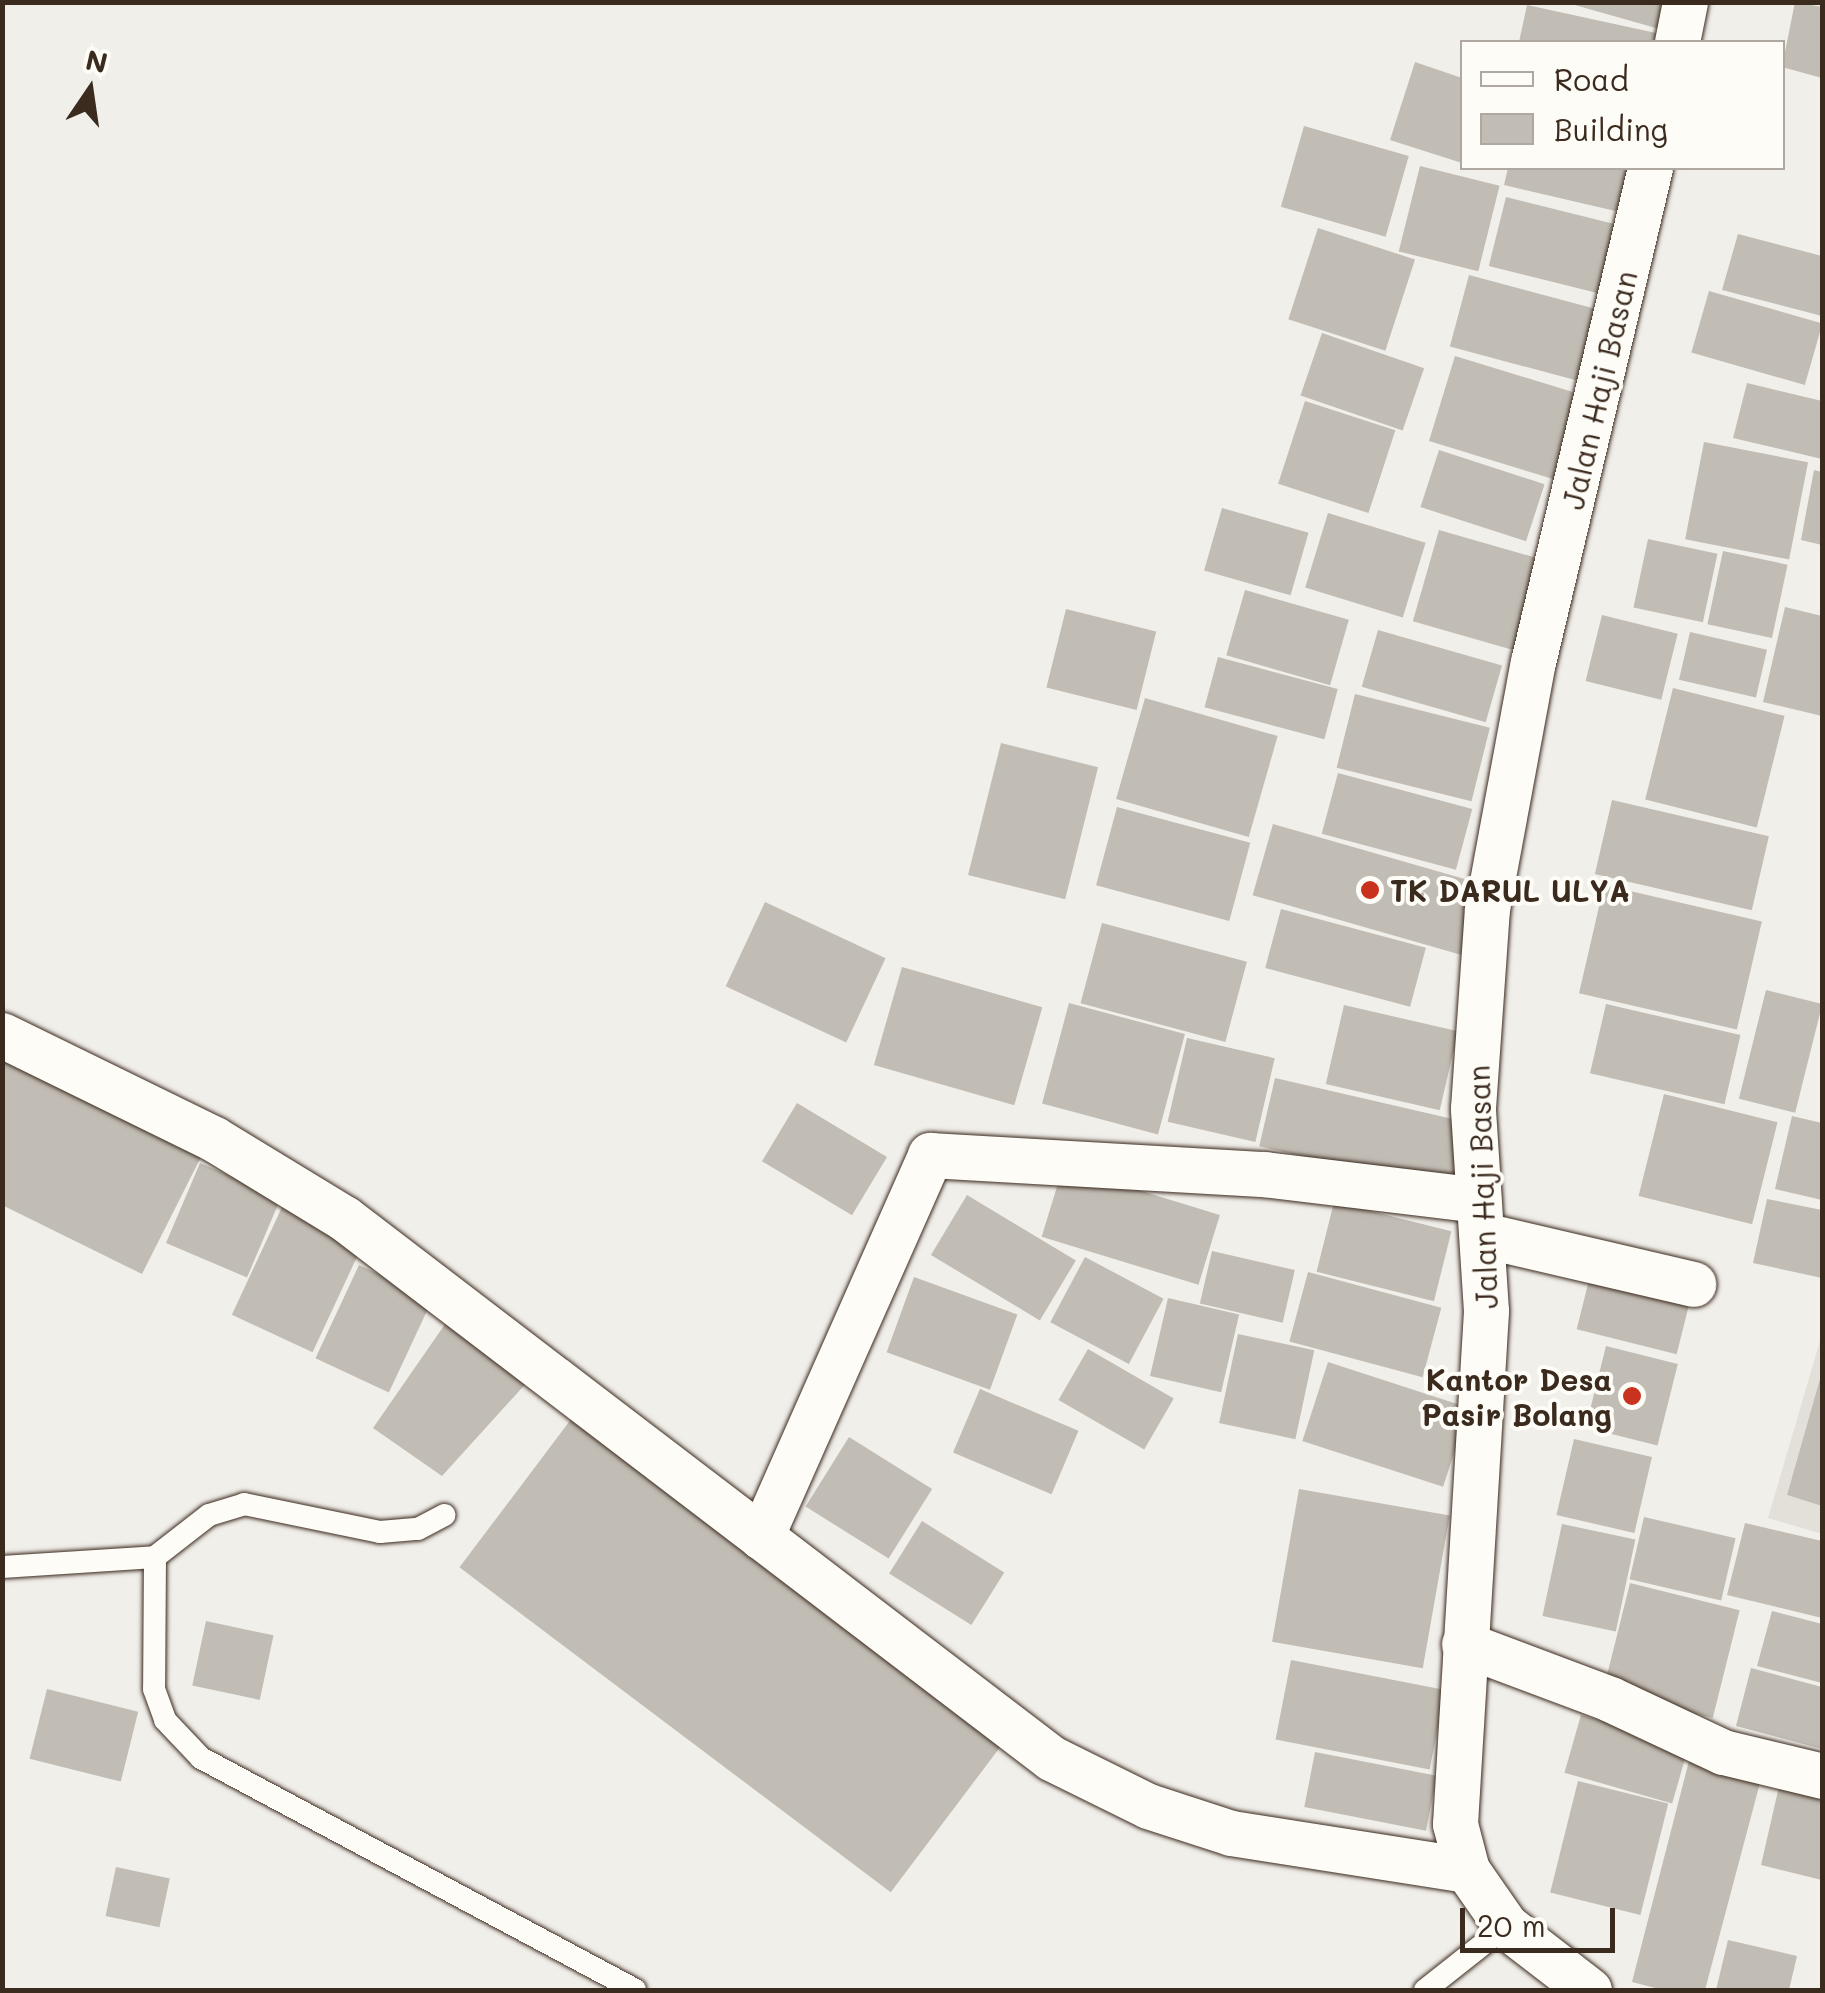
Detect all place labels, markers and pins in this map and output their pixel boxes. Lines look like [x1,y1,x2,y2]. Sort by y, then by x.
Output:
place label: TK DARUL ULYA [1390,872,1630,908]
marker: TK DARUL ULYA [1359,879,1381,901]
place label: Kantor Desa Pasir Bolang [1421,1361,1612,1432]
marker: Kantor Desa Pasir Bolang [1621,1385,1643,1407]

